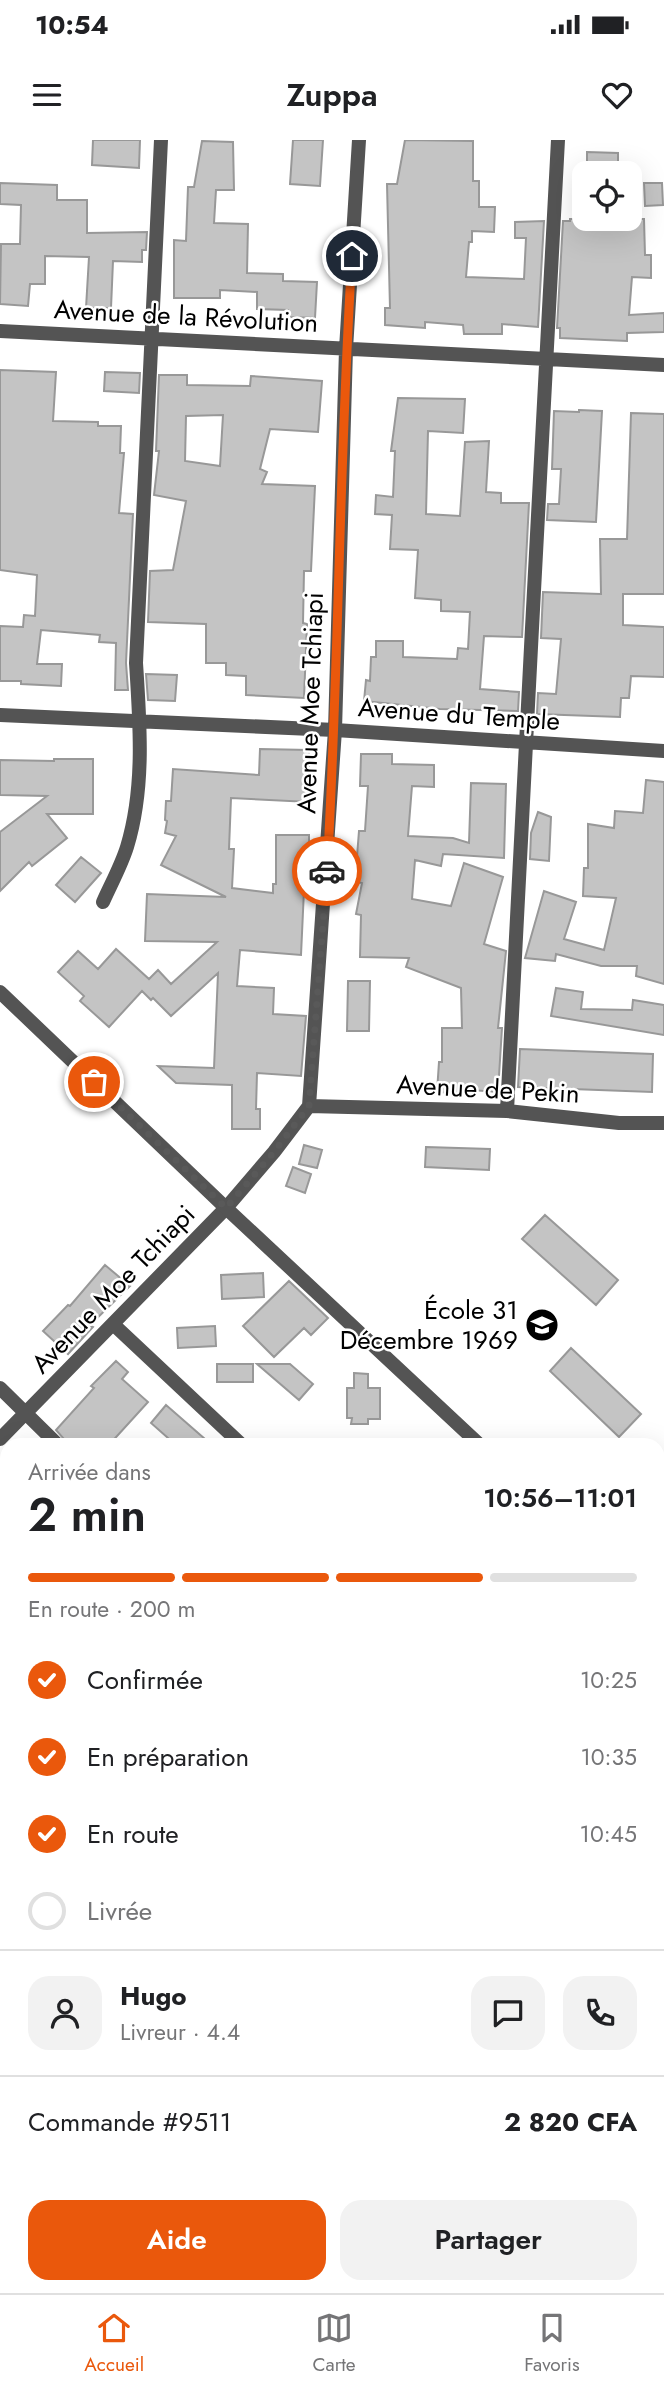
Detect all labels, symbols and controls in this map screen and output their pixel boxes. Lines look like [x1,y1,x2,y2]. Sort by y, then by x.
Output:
text: 10:54 [35,6,109,44]
text: Zuppa [286,72,378,118]
icon: menu [28,76,66,114]
icon: heart [598,76,636,114]
map controls [572,161,642,231]
button: locate [572,161,642,231]
pin [322,226,382,286]
icon: home [333,237,371,275]
street label: Avenue de la Révolution [53,290,319,342]
street label: Avenue Moe Tchiapi [287,592,333,814]
street label: Avenue du Temple [357,688,561,740]
courier [292,836,362,906]
icon: car [308,852,346,890]
pin [64,1052,124,1112]
icon: bag [75,1063,113,1101]
street label: Avenue de Pekin [395,1065,581,1113]
street label: Avenue Moe Tchiapi [22,1196,204,1382]
place label: École 31 Décembre 1969 [340,1291,518,1359]
school or university icon: École 31 Décembre 1969 [523,1306,561,1344]
text: Arrivée dans [28,1455,151,1489]
text: 10:56–11:01 [483,1479,637,1517]
text: 2 min [28,1482,146,1548]
text: En route · 200 m [28,1592,195,1626]
icon: check [28,1661,66,1699]
text: Confirmée [87,1661,203,1699]
text: 10:25 [580,1663,637,1697]
icon: check [28,1738,66,1776]
text: En préparation [87,1738,249,1776]
text: 10:35 [580,1740,637,1774]
icon: check [28,1815,66,1853]
text: En route [87,1815,179,1853]
text: 10:45 [580,1817,637,1851]
text: Livrée [87,1892,152,1930]
button: person [28,1976,102,2050]
button: chat [471,1976,545,2050]
button: phone [563,1976,637,2050]
text: Hugo [120,1977,187,2015]
text: Livreur · 4.4 [120,2015,240,2049]
text: Commande #9511 [28,2103,232,2141]
text: 2 820 CFA [504,2103,637,2141]
button: Aide [28,2200,326,2280]
button: Partager [340,2200,637,2280]
tab: Accueil [84,2309,144,2378]
tab: Carte [313,2309,356,2378]
tab: Favoris [524,2309,580,2378]

